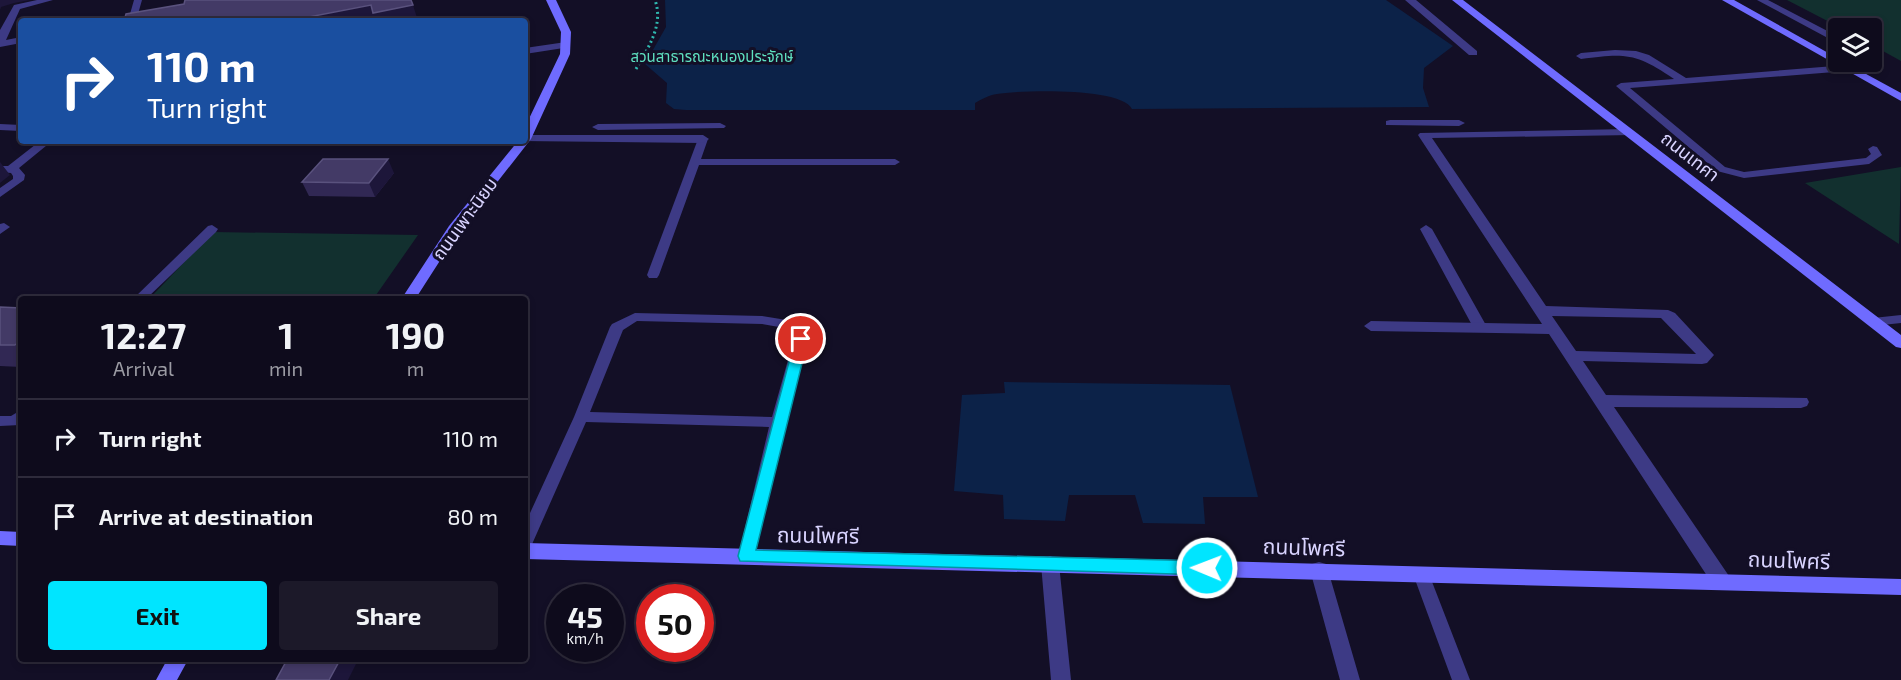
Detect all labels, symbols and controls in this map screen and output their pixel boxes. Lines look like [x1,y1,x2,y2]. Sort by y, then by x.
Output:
map controls [1828,18,1882,72]
button: layers [1828,18,1882,72]
text: 110 m [147,40,256,90]
icon: right [48,42,126,120]
park label: สวนสาธารณะหนองประจักษ์ [631,47,794,65]
text: Turn right [147,91,267,123]
street label: ถนนเทศา [1657,127,1724,186]
street label: ถนนเพาะนิยม [427,173,501,264]
text: 12:27 [101,313,186,356]
text: 1 [278,313,294,356]
text: 190 [386,313,445,356]
pin [775,313,826,364]
icon: arrive [784,322,817,355]
text: Arrival [113,356,174,380]
text: min [269,356,303,380]
text: m [407,356,424,380]
icon: right [48,422,81,455]
text: Turn right [99,425,201,451]
text: 110 m [443,425,498,451]
icon: arrive [48,500,81,533]
text: Arrive at destination [99,503,313,529]
text: 80 m [447,503,498,529]
street label: ถนนโพศรี [777,521,860,548]
street label: ถนนโพศรี [1262,533,1346,560]
position arrow [1175,536,1239,600]
street label: ถนนโพศรี [1747,546,1831,573]
button: Exit [48,581,267,650]
button: Share [279,581,498,650]
speed limit sign: 50 [636,584,714,662]
text: 45 [567,598,603,634]
text: km/h [566,629,604,647]

